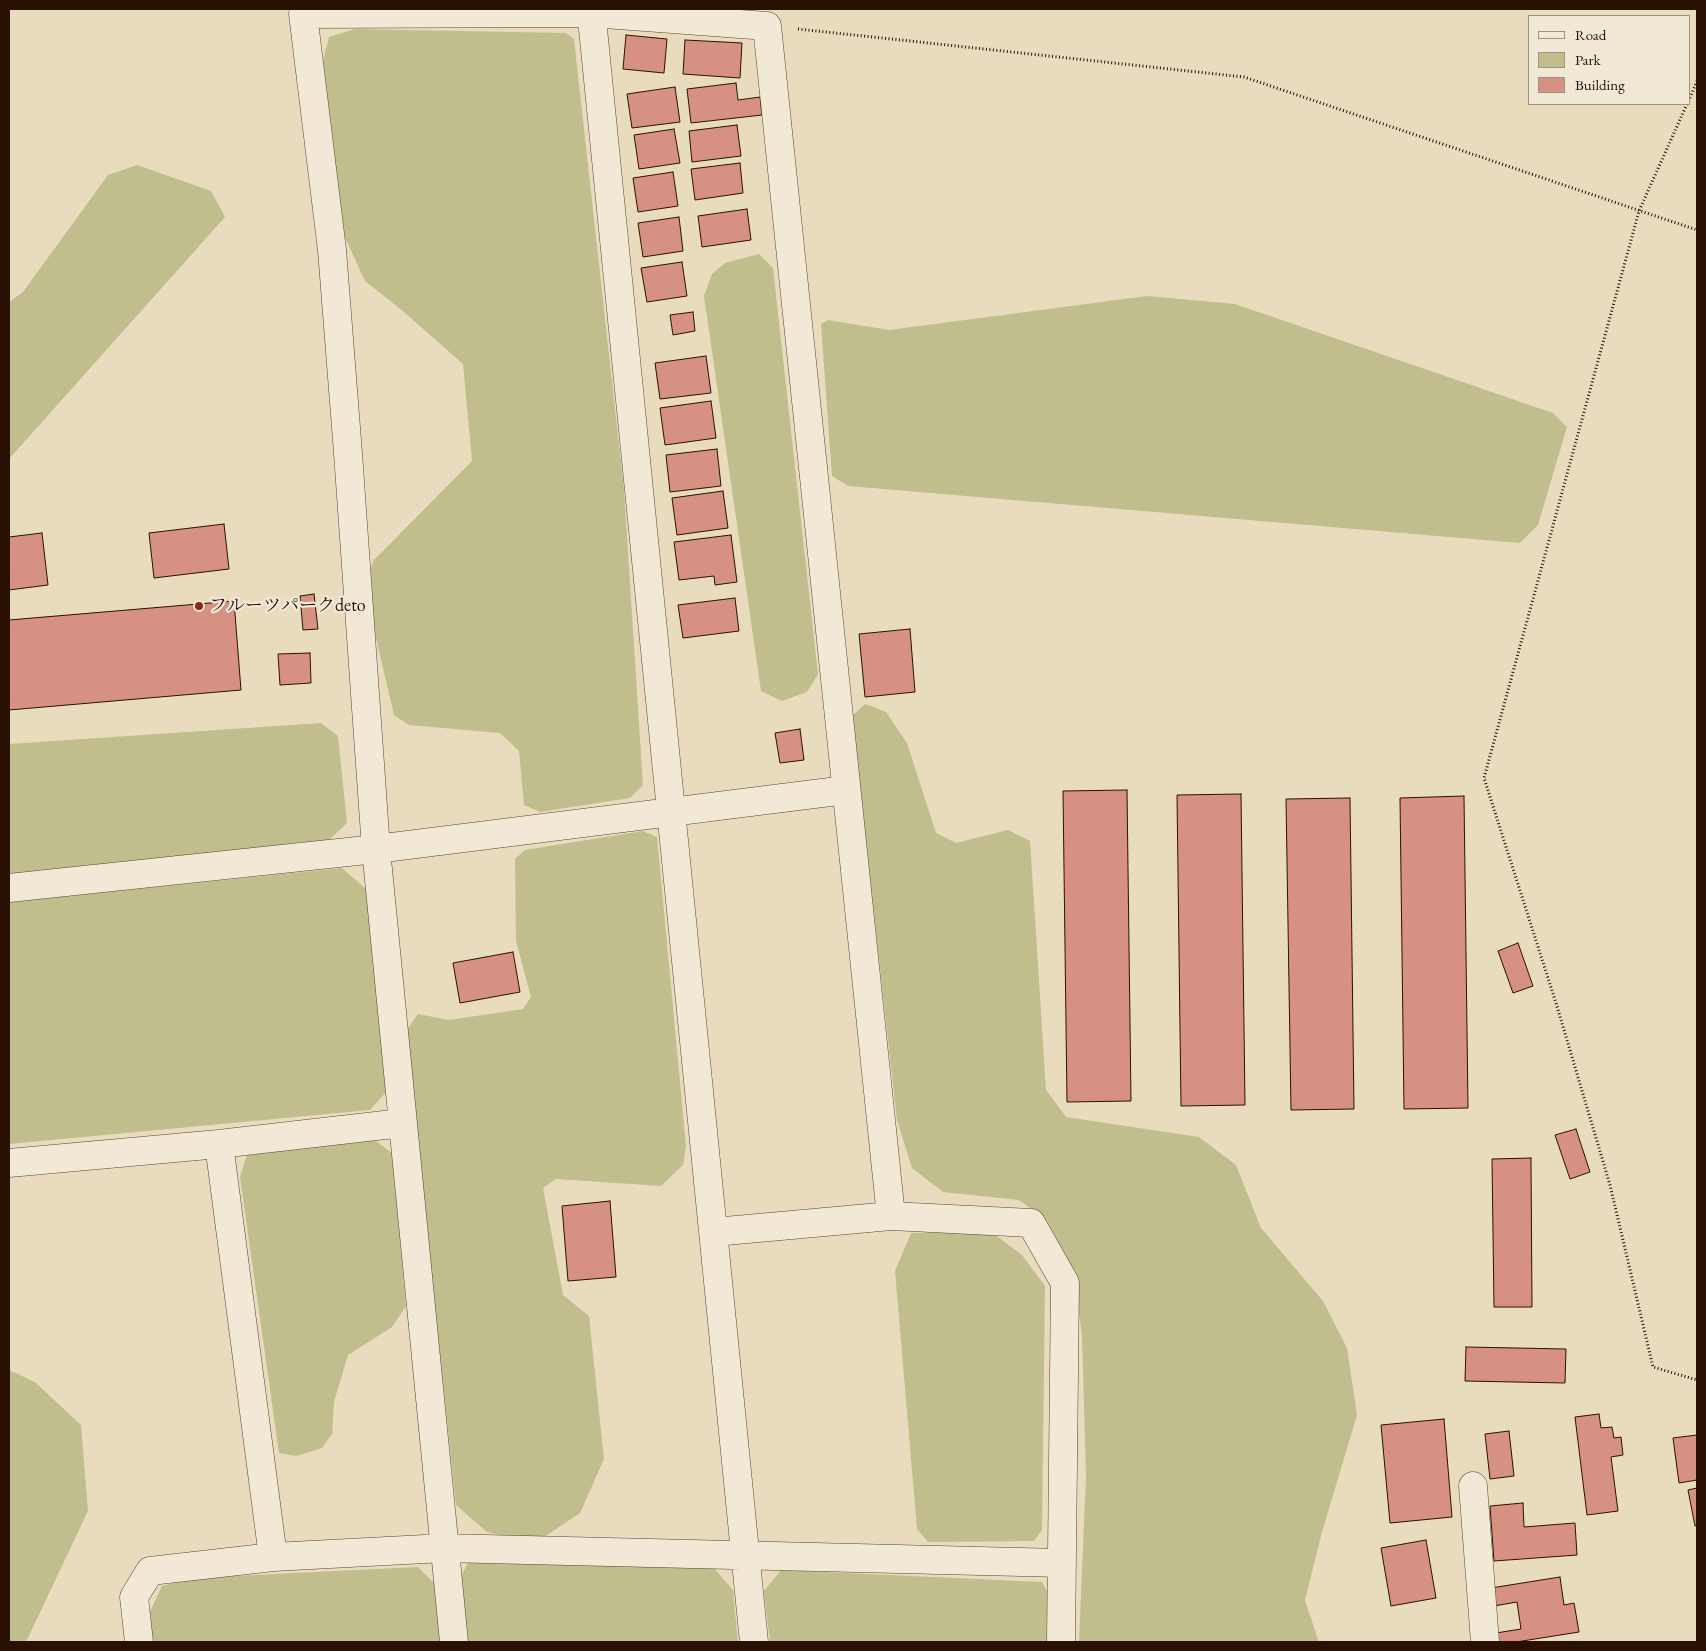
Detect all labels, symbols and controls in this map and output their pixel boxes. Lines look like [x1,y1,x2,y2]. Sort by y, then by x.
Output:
legend [1528,15,1691,105]
text: Road [1575,25,1606,44]
text: Park [1575,50,1601,69]
text: Building [1575,75,1625,94]
place label: フルーツパークdeto [209,595,366,617]
marker: フルーツパークdeto [193,600,205,612]

